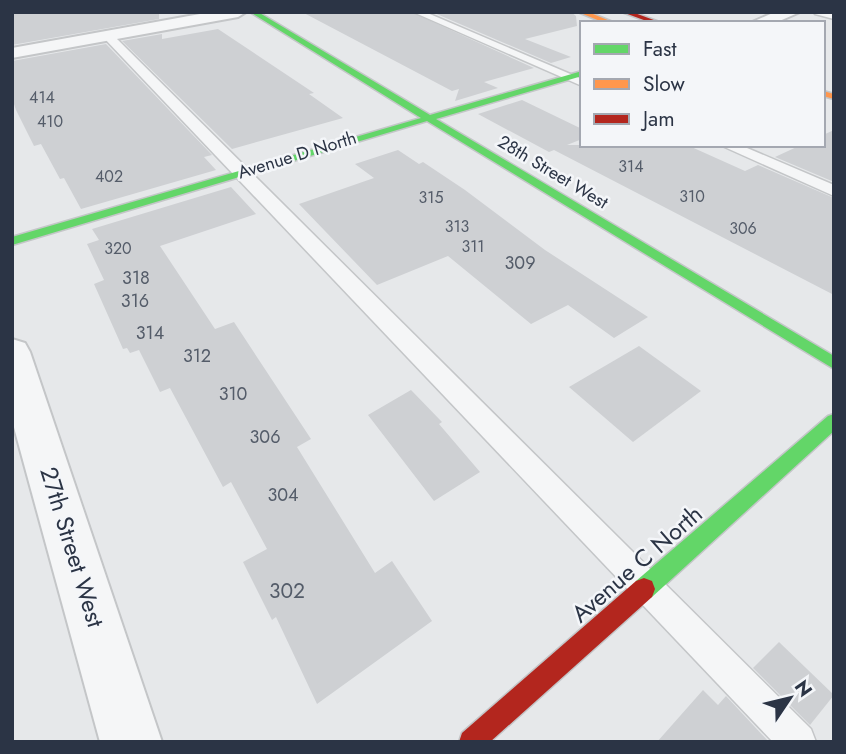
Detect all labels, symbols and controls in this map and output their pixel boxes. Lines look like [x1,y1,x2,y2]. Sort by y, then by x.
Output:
legend [580,21,825,147]
text: Fast [643,34,676,64]
text: Slow [643,69,685,99]
house number: 414 [29,86,55,109]
text: Jam [640,104,675,134]
house number: 410 [37,110,63,133]
street label: Avenue D North [234,125,360,185]
street label: 28th Street West [493,129,614,216]
house number: 314 [618,155,644,178]
house number: 402 [95,165,123,188]
house number: 310 [679,185,705,208]
house number: 315 [419,186,443,209]
house number: 313 [445,215,470,238]
house number: 306 [729,217,757,240]
house number: 311 [461,235,485,258]
house number: 320 [104,237,132,260]
house number: 309 [505,250,536,276]
house number: 318 [122,265,150,291]
house number: 316 [121,288,149,314]
house number: 314 [136,320,164,346]
house number: 312 [183,343,211,369]
house number: 310 [219,381,248,407]
house number: 306 [250,424,281,450]
street label: 27th Street West [31,462,114,632]
house number: 304 [267,482,299,508]
street label: Avenue C North [563,497,710,631]
house number: 302 [269,576,305,606]
north arrow [755,663,825,733]
text: N [788,675,819,702]

